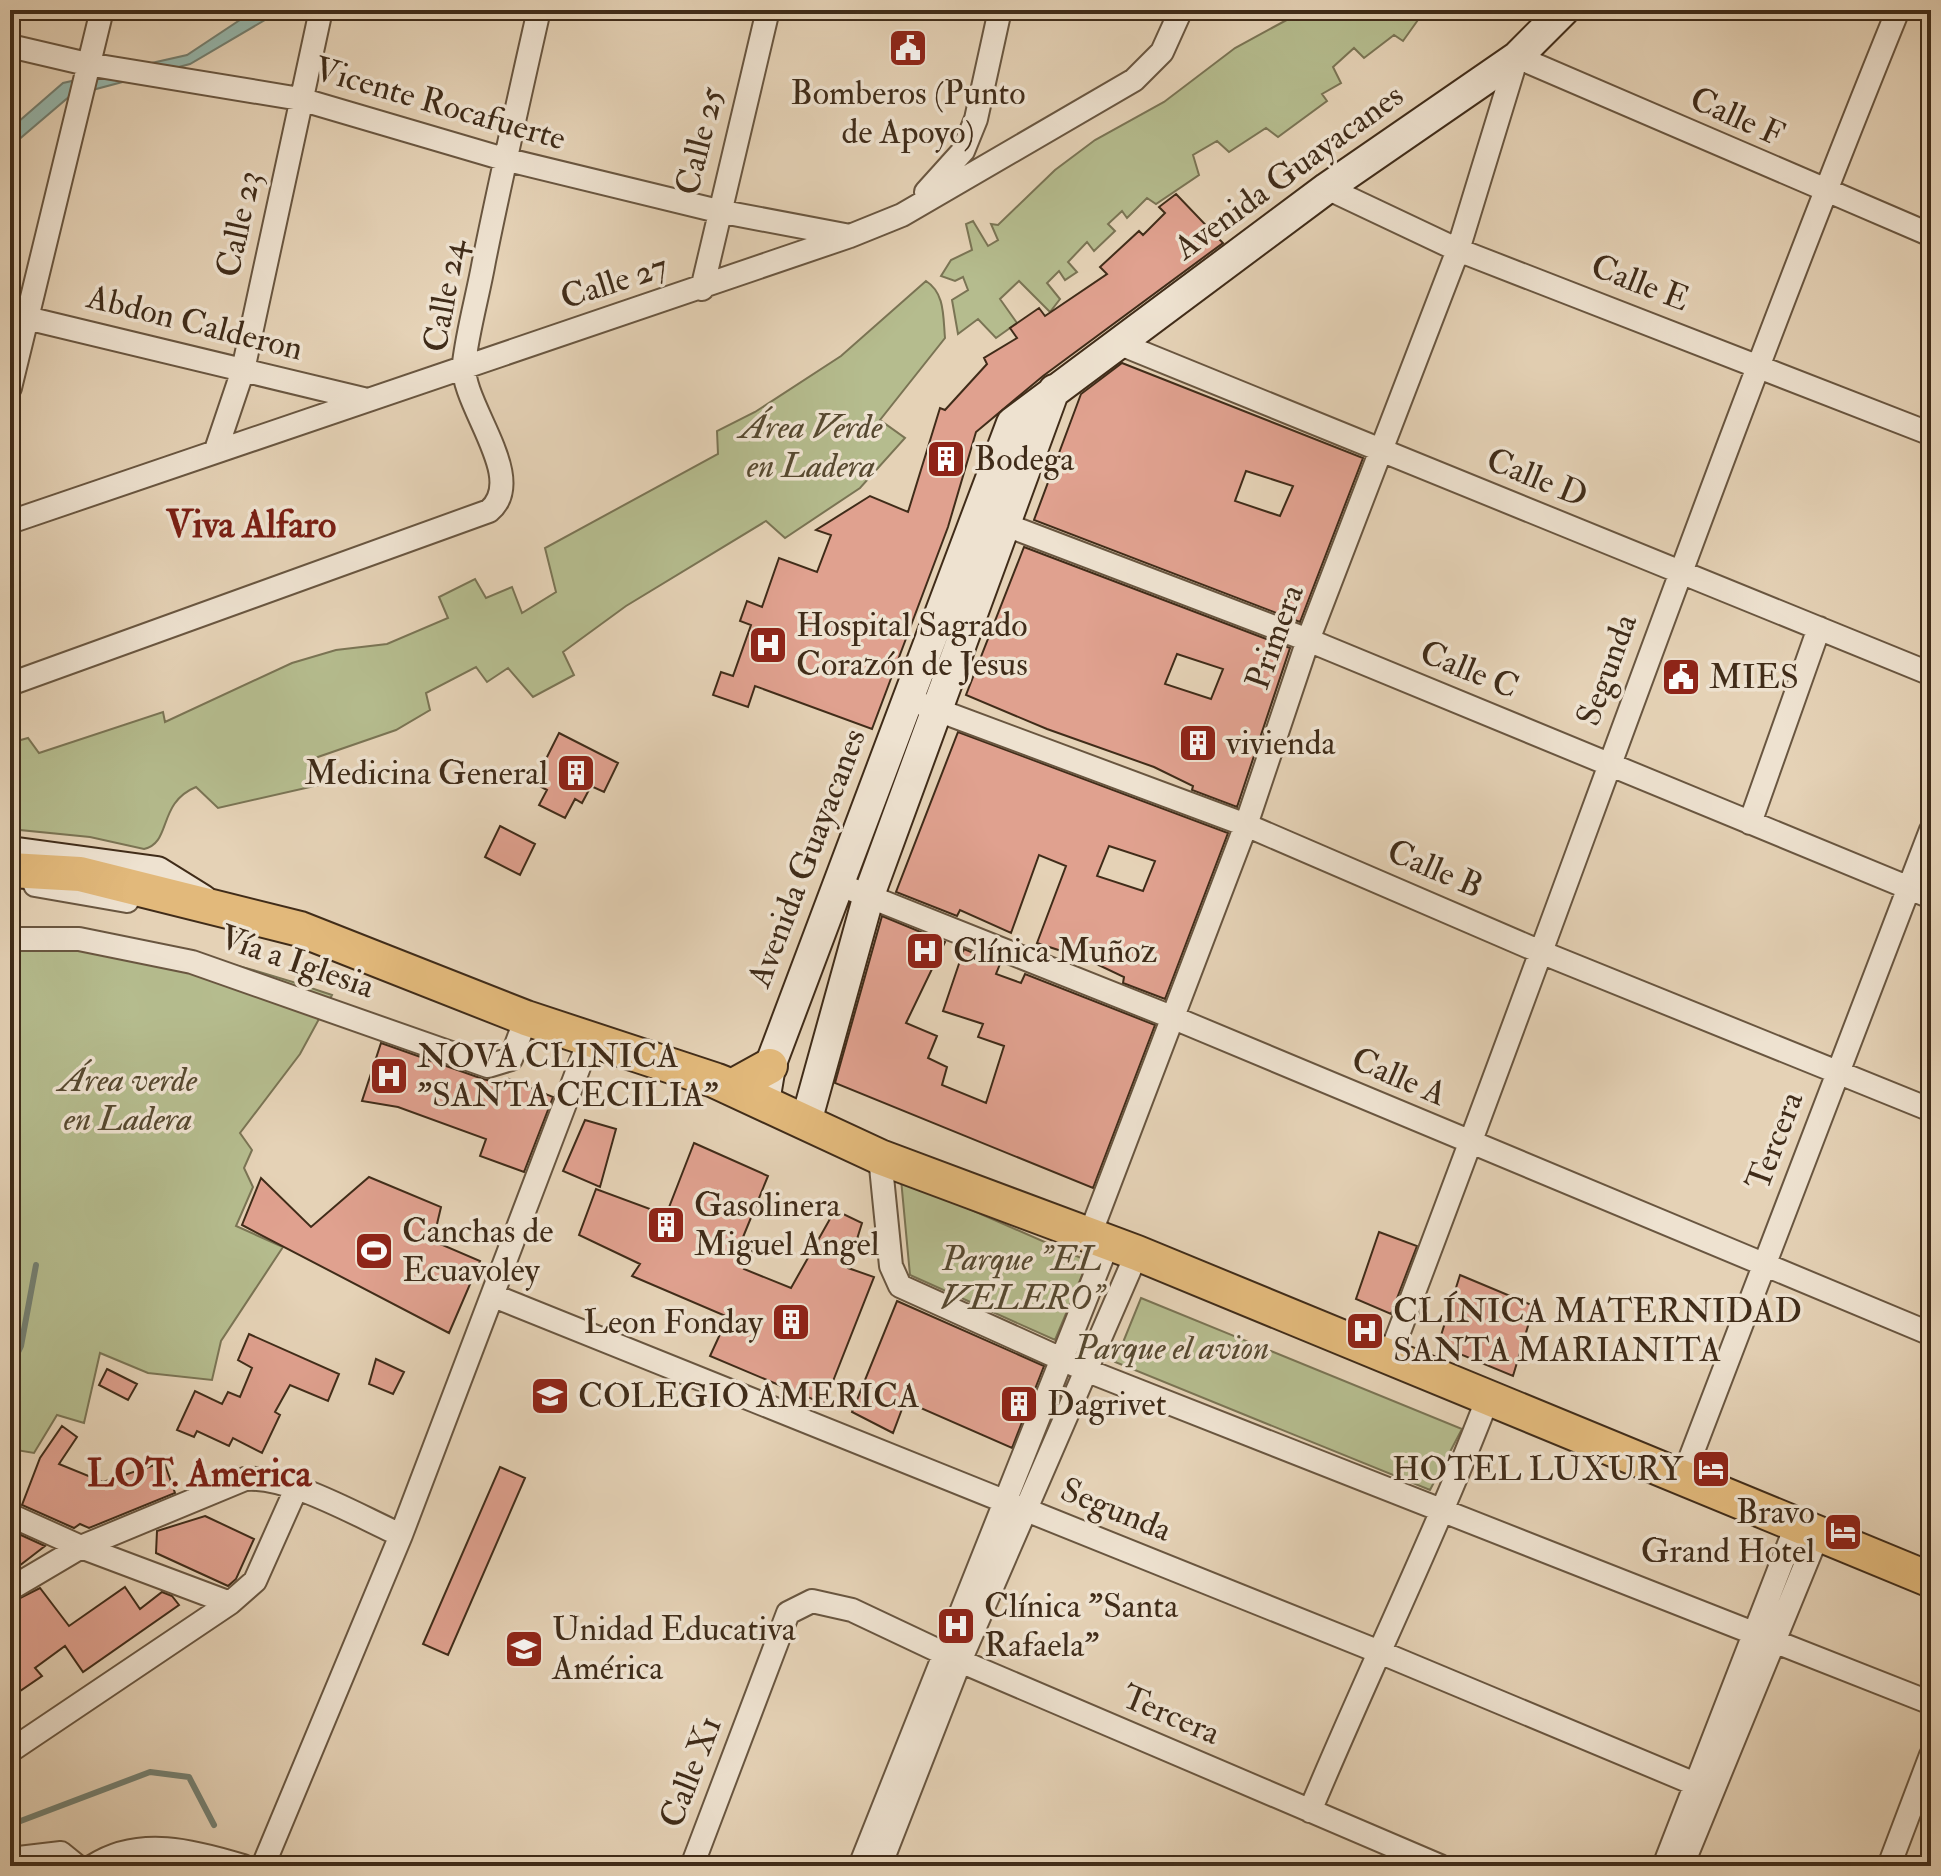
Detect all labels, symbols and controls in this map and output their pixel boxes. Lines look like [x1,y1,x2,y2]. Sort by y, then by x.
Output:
public building icon: Bomberos (Punto de Apoyo) [887,27,929,69]
street label: Vicente Rocafuerte [309,48,571,160]
place label: Bomberos (Punto de Apoyo) [790,72,1026,154]
street label: Avenida Guayacanes [1165,74,1412,270]
street label: Calle F [1683,77,1791,157]
street label: Calle 25 [666,83,734,199]
street label: Calle 23 [207,167,271,281]
street label: Calle 24 [414,235,476,355]
street label: Calle 27 [555,244,673,319]
street label: Calle E [1585,245,1695,321]
street label: Abdon Calderon [82,275,307,371]
park label: Área Verde en Ladera [737,405,883,488]
building icon: Bodega [925,438,967,480]
place label: Bodega [974,438,1075,481]
street label: Calle D [1480,438,1594,518]
district label: Viva Alfaro [166,501,336,549]
street label: Primera [1236,578,1314,695]
place label: Hospital Sagrado Corazón de Jesus [796,604,1028,686]
street label: Segunda [1567,607,1647,732]
hospital icon: Hospital Sagrado Corazón de Jesus [747,624,789,666]
street label: Calle C [1414,631,1524,709]
public building icon: MIES [1660,656,1702,698]
place label: MIES [1709,656,1799,699]
building icon: vivienda [1177,722,1219,764]
place label: vivienda [1225,722,1336,765]
street label: Avenida Guayacanes [738,723,876,994]
place label: Medicina General [305,752,548,795]
building icon: Medicina General [555,752,597,794]
street label: Calle B [1381,830,1489,908]
street label: Vía a Iglesia [214,916,381,1009]
hospital icon: Clínica Muñoz [904,930,946,972]
place label: Clínica Muñoz [953,930,1157,973]
place label: NOVA CLINICA "SANTA CECILIA" [417,1035,718,1117]
street label: Calle A [1345,1038,1453,1116]
hospital icon: NOVA CLINICA "SANTA CECILIA" [368,1055,410,1097]
park label: Área verde en Ladera [56,1058,198,1141]
street label: Tercera [1737,1085,1814,1196]
place label: Gasolinera Miguel Angel [694,1184,880,1266]
building icon: Gasolinera Miguel Angel [645,1204,687,1246]
place label: Canchas de Ecuavoley [402,1210,553,1292]
sports icon: Canchas de Ecuavoley [353,1230,395,1272]
park label: Parque "EL VELERO" [940,1238,1107,1320]
place label: CLÍNICA MATERNIDAD SANTA MARIANITA [1393,1290,1802,1372]
place label: Leon Fonday [583,1301,764,1344]
building icon: Leon Fonday [770,1301,812,1343]
hospital icon: CLÍNICA MATERNIDAD SANTA MARIANITA [1344,1310,1386,1352]
park label: Parque el avion [1074,1327,1269,1370]
school or university icon: COLEGIO AMERICA [529,1375,571,1417]
place label: COLEGIO AMERICA [578,1375,920,1418]
building icon: Dagrivet [998,1383,1040,1425]
place label: Dagrivet [1047,1383,1167,1426]
place label: HOTEL LUXURY [1392,1448,1684,1491]
hotel icon: HOTEL LUXURY [1690,1448,1732,1490]
district label: LOT. America [87,1450,313,1498]
street label: Segunda [1054,1468,1179,1552]
place label: Bravo Grand Hotel [1641,1491,1815,1573]
hotel icon: Bravo Grand Hotel [1822,1511,1864,1553]
place label: Clínica "Santa Rafaela" [984,1585,1179,1667]
hospital icon: Clínica "Santa Rafaela" [935,1605,977,1647]
place label: Unidad Educativa América [551,1608,797,1690]
school or university icon: Unidad Educativa América [503,1628,545,1670]
street label: Tercera [1116,1675,1227,1755]
street label: Calle X1 [650,1710,732,1834]

